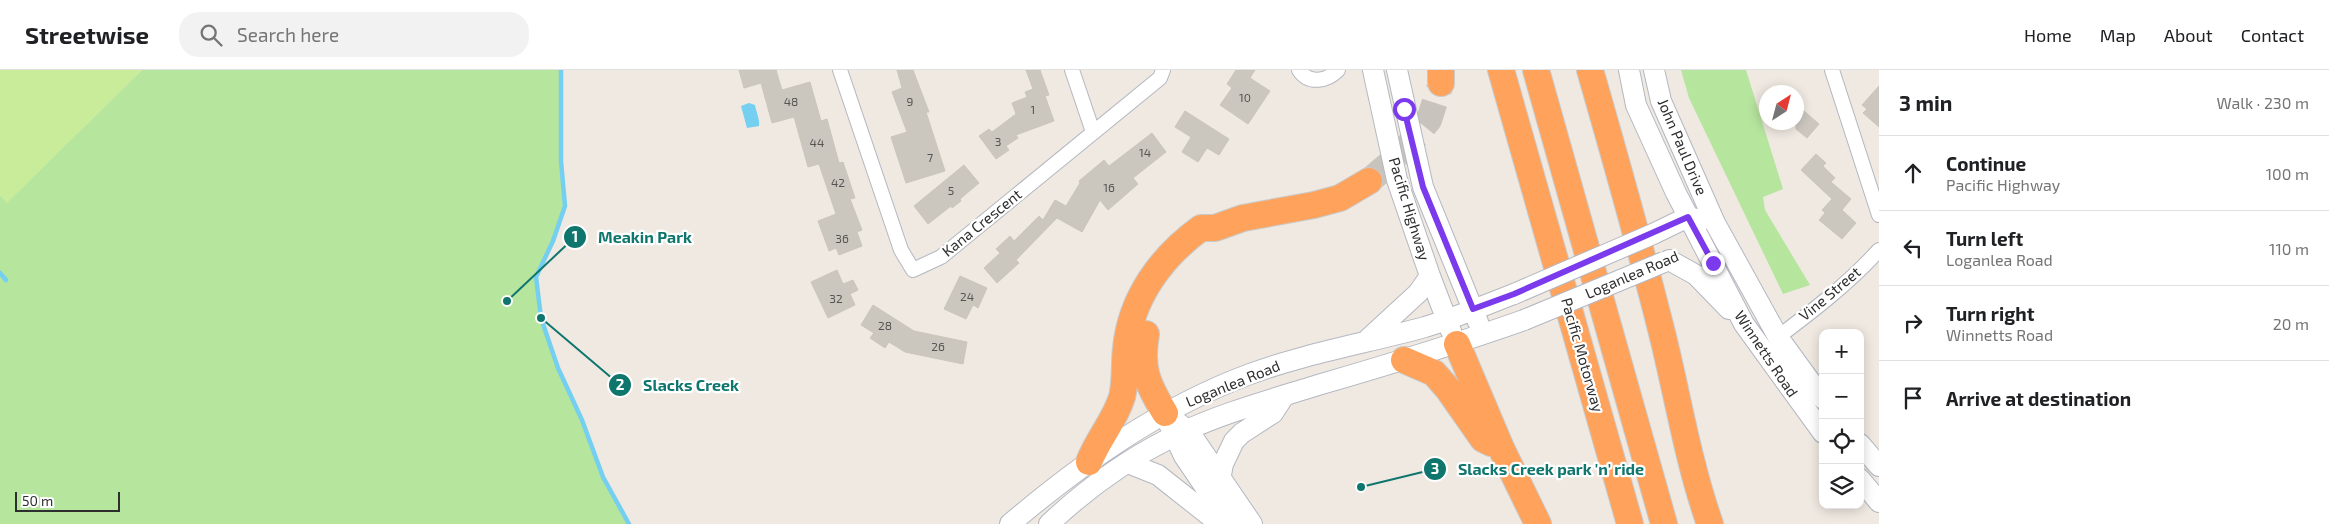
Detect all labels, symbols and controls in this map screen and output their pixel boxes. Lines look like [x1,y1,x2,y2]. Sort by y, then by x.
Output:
search box [179,12,529,57]
text: Streetwise [25,20,149,49]
icon: search [197,21,225,49]
text: Search here [237,23,339,46]
text: Home [2024,24,2072,46]
text: Map [2100,24,2136,46]
text: About [2164,24,2213,46]
text: Contact [2241,24,2304,46]
north arrow [1759,85,1804,130]
house number: 10 [1239,90,1251,104]
text: 3 min [1899,90,1952,115]
text: Walk · 230 m [2216,93,2309,112]
house number: 48 [784,94,798,108]
house number: 9 [907,94,914,108]
street label: John Paul Drive [1655,96,1711,198]
route start [1393,98,1416,121]
house number: 1 [1031,102,1035,116]
house number: 3 [995,134,1001,148]
house number: 44 [810,135,824,149]
house number: 14 [1139,145,1151,159]
house number: 7 [927,150,933,164]
text: Continue [1946,152,2026,175]
street label: Pacific Highway [1386,155,1434,263]
icon: ahead [1899,159,1927,187]
text: 100 m [2266,164,2309,183]
house number: 42 [831,175,845,189]
text: Pacific Highway [1946,175,2060,194]
house number: 16 [1103,180,1115,194]
house number: 5 [948,183,954,197]
street label: Kana Crescent [938,184,1025,260]
callout: Meakin Park [563,221,702,252]
text: 1 [572,227,578,245]
text: Meakin Park [598,227,692,246]
text: Turn left [1946,227,2023,250]
house number: 36 [835,231,849,245]
icon: left [1899,234,1927,262]
text: 110 m [2269,239,2309,258]
street label: Loganlea Road [1582,246,1681,302]
text: Loganlea Road [1946,250,2053,269]
route end [1702,252,1725,275]
street label: Vine Street [1795,262,1864,324]
house number: 24 [960,289,974,303]
house number: 32 [829,291,843,305]
street label: Pacific Motorway [1558,295,1608,414]
text: Turn right [1946,302,2034,325]
street label: Winnetts Road [1731,307,1802,400]
icon: right [1899,309,1927,337]
text: 20 m [2273,314,2309,333]
house number: 28 [878,318,892,332]
text: Winnetts Road [1946,325,2053,344]
map controls [1819,329,1864,509]
button: + [1819,329,1864,374]
house number: 26 [931,339,945,353]
street label: Loganlea Road [1183,356,1282,410]
callout: Slacks Creek [608,369,749,400]
button: − [1819,374,1864,419]
text: 2 [616,375,625,393]
text: Slacks Creek [643,375,739,394]
icon: arrive [1899,384,1927,412]
text: Arrive at destination [1946,387,2131,410]
button: locate [1819,419,1864,464]
callout: Slacks Creek park 'n' ride [1422,454,1654,485]
text: 3 [1431,459,1439,477]
text: Slacks Creek park 'n' ride [1458,459,1644,478]
button: layers [1819,464,1864,509]
scale bar [15,489,120,512]
text: 50 m [22,492,53,509]

